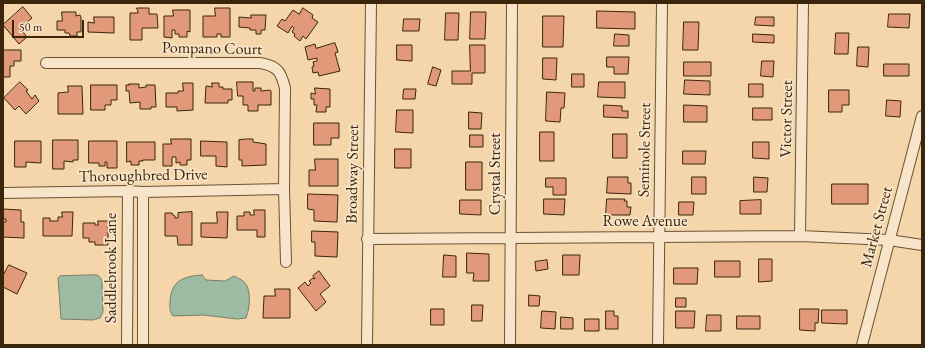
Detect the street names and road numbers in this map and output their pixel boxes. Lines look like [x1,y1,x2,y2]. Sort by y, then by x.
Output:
street label: Pompano Court [162,39,262,59]
street label: Victor Street [777,80,797,158]
street label: Seminole Street [635,103,655,197]
street label: Broadway Street [343,124,363,224]
street label: Crystal Street [486,133,506,215]
street label: Thoroughbred Drive [78,165,208,187]
street label: Market Street [857,184,897,270]
street label: Rowe Avenue [602,212,688,232]
street label: Saddlebrook Lane [102,213,122,323]

